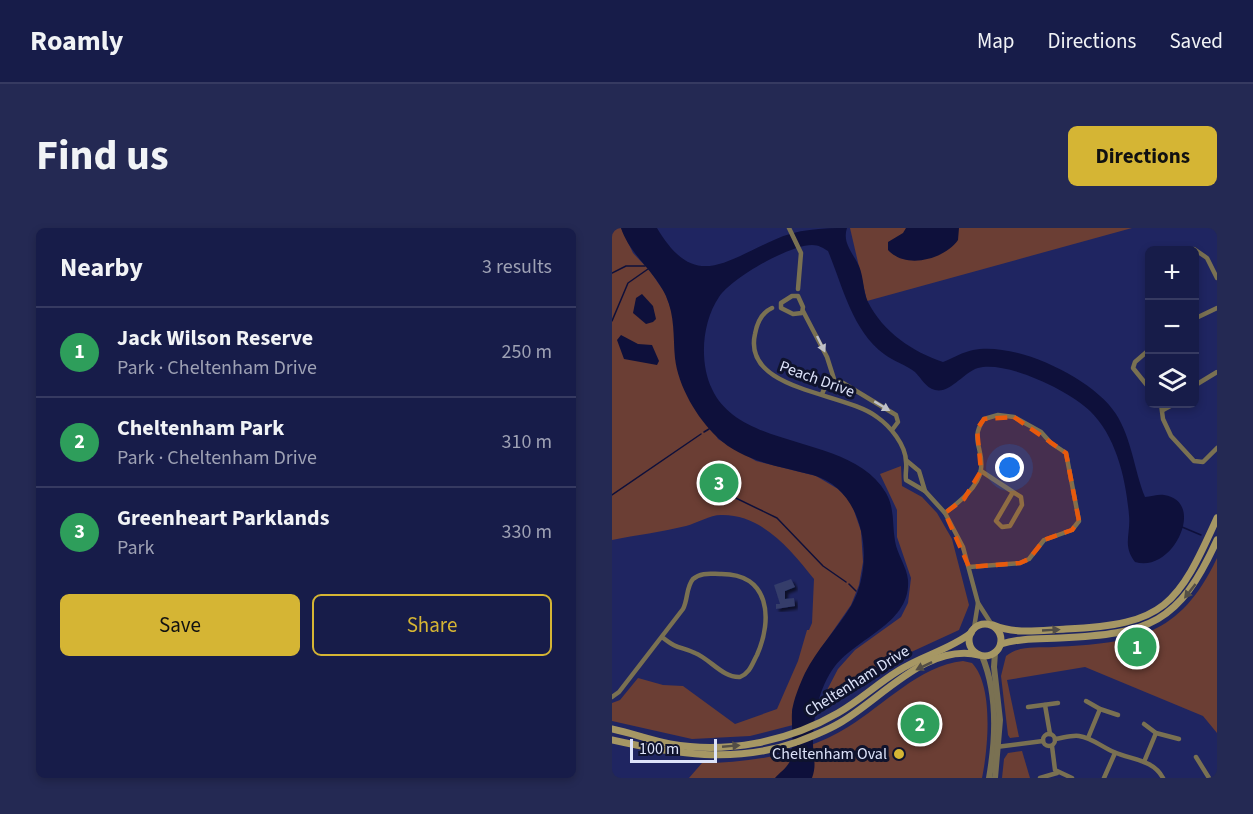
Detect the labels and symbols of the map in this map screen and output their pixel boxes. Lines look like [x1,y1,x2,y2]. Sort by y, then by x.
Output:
one-way arrow [815,335,825,353]
street label: Peach Drive [776,355,858,403]
one-way arrow [874,401,890,412]
your location [995,453,1024,482]
pin: 3 [700,460,738,506]
one-way arrow [1183,583,1196,599]
pin: 1 [1118,624,1156,670]
one-way arrow [1041,625,1060,634]
street label: Cheltenham Drive [800,640,914,722]
one-way arrow [915,660,933,670]
pin: 2 [900,702,940,746]
scale bar [630,736,717,764]
one-way arrow [722,741,741,751]
place label: Cheltenham Oval [772,743,887,765]
marker: Cheltenham Oval [892,747,906,761]

